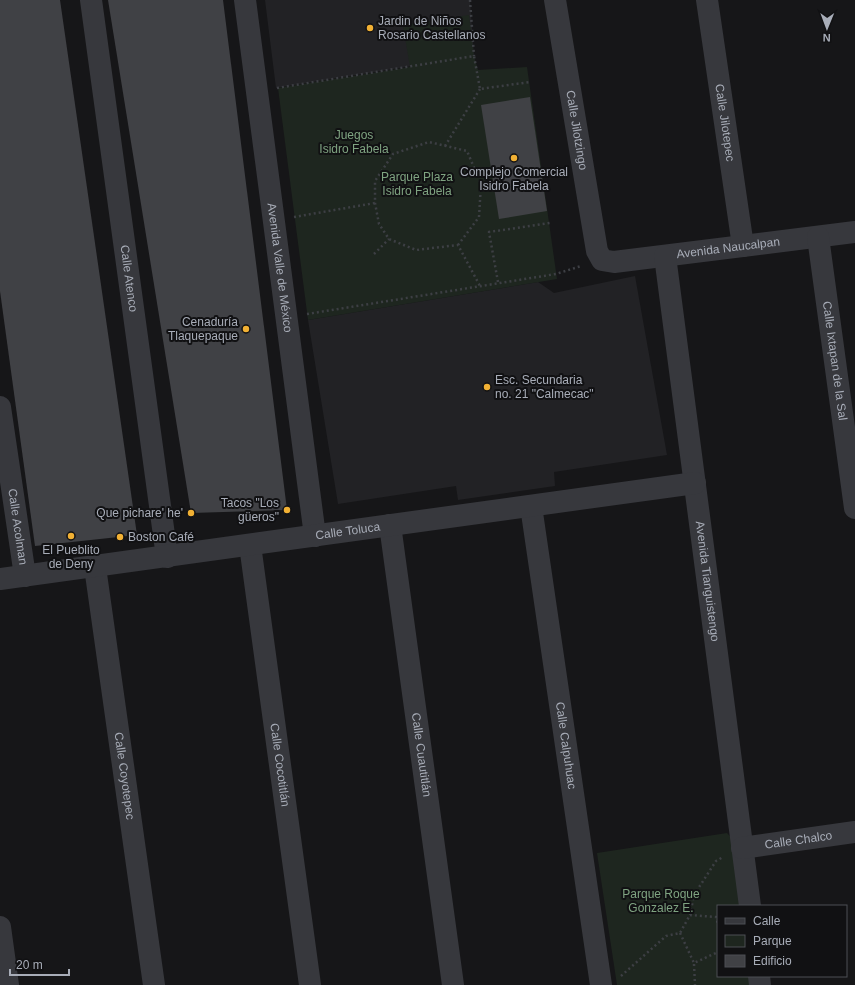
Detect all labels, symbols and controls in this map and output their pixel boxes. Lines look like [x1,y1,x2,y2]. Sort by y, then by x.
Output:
north arrow [807,8,847,48]
place label: Jardin de Niños Rosario Castellanos [378,14,485,42]
marker: Jardin de Niños Rosario Castellanos [365,23,375,33]
text: N [823,32,831,44]
street label: Calle Jilotepec [712,83,738,162]
street label: Calle Jilotzingo [563,89,590,172]
park label: Juegos Isidro Fabela [319,128,389,156]
marker: Complejo Comercial Isidro Fabela [509,153,519,163]
place label: Complejo Comercial Isidro Fabela [460,165,568,193]
park label: Parque Plaza Isidro Fabela [381,170,453,198]
street label: Avenida Valle de México [265,202,295,334]
street label: Avenida Naucalpan [676,234,781,261]
street label: Calle Atenco [117,244,141,313]
street label: Calle Ixtapan de la Sal [820,300,850,421]
place label: Cenaduría Tlaquepaque [168,315,238,343]
marker: Cenaduría Tlaquepaque [241,324,251,334]
place label: Esc. Secundaria no. 21 "Calmecac" [495,373,594,401]
marker: Esc. Secundaria no. 21 "Calmecac" [482,382,492,392]
street label: Calle Acolman [5,488,30,566]
place label: Tacos "Los güeros" [221,496,279,524]
marker: Tacos "Los güeros" [282,505,292,515]
place label: Que pichare' he' [96,506,183,520]
marker: Que pichare' he' [186,508,196,518]
street label: Calle Toluca [314,520,381,542]
street label: Avenida Tianguistengo [693,520,722,643]
place label: Boston Café [128,530,194,544]
marker: El Pueblito de Deny [66,531,76,541]
marker: Boston Café [115,532,125,542]
place label: El Pueblito de Deny [42,543,100,571]
street label: Calle Calpuhuac [553,701,579,790]
street label: Calle Cuautitlán [409,712,434,798]
street label: Calle Cocotitlán [267,722,293,808]
street label: Calle Coyotepec [111,731,138,821]
street label: Calle Chalco [764,828,833,852]
park label: Parque Roque Gonzalez E. [622,887,700,915]
legend [717,905,847,977]
text: Calle [753,914,781,928]
text: Parque [753,934,792,948]
scale bar [10,951,69,977]
text: Edificio [753,954,792,968]
text: 20 m [16,958,43,972]

